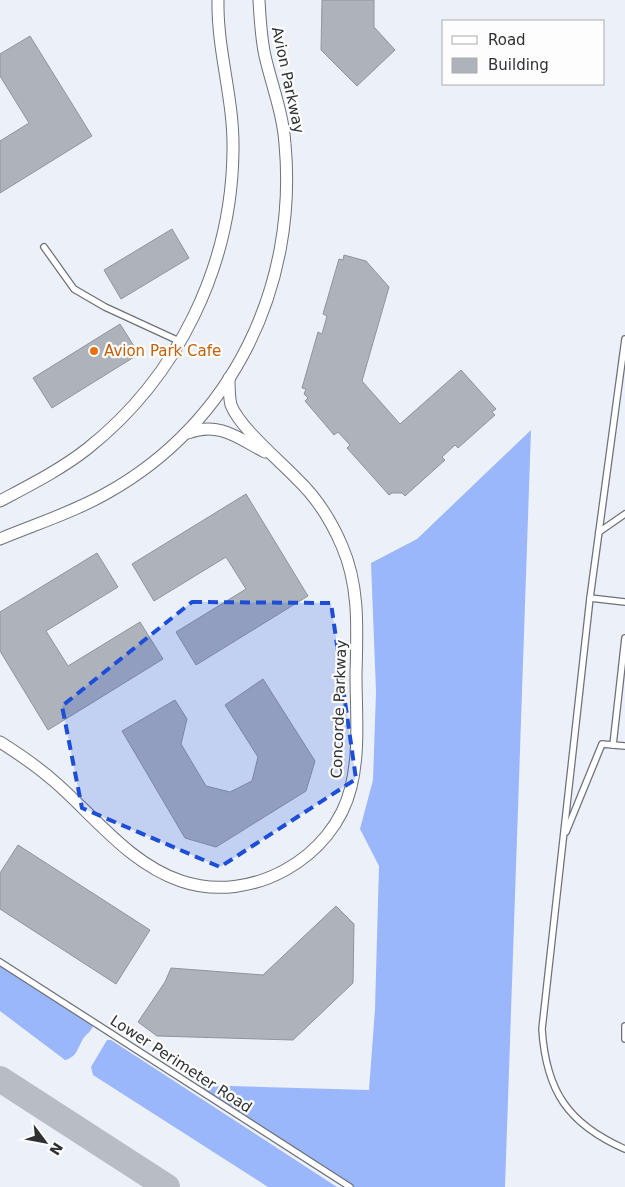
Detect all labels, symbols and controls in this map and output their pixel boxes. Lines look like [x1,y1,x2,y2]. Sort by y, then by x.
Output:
legend [442,20,605,85]
street label: Avion Parkway [268,25,308,135]
text: Road [488,31,526,49]
text: Building [488,56,549,74]
place label: Avion Park Cafe [104,342,221,360]
marker: Avion Park Cafe [88,345,100,357]
street label: Concorde Parkway [328,639,350,779]
street label: Lower Perimeter Road [107,1011,255,1117]
north arrow [20,1117,70,1167]
text: N [46,1140,66,1158]

